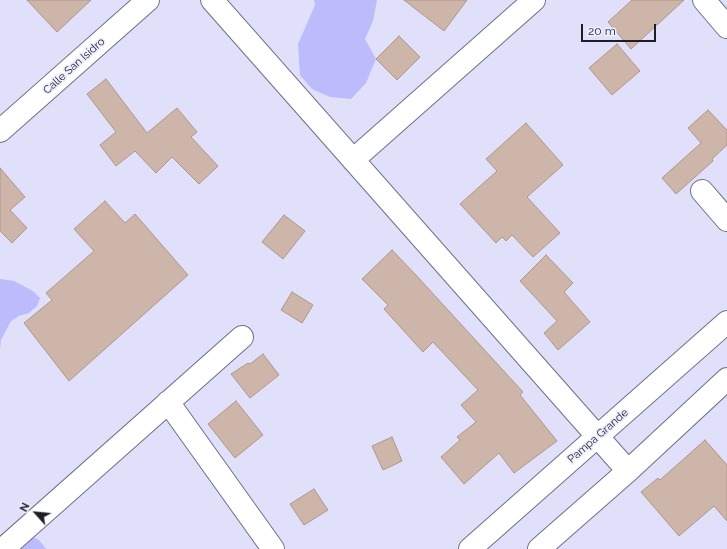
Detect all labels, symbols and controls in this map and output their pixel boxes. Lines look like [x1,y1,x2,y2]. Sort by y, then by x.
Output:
scale bar [583,16,658,42]
text: 20 m [588,24,616,38]
street label: Calle San Isidro [41,35,107,97]
street label: Pampa Grande [565,406,631,466]
north arrow [16,493,56,533]
text: N [17,501,33,514]

